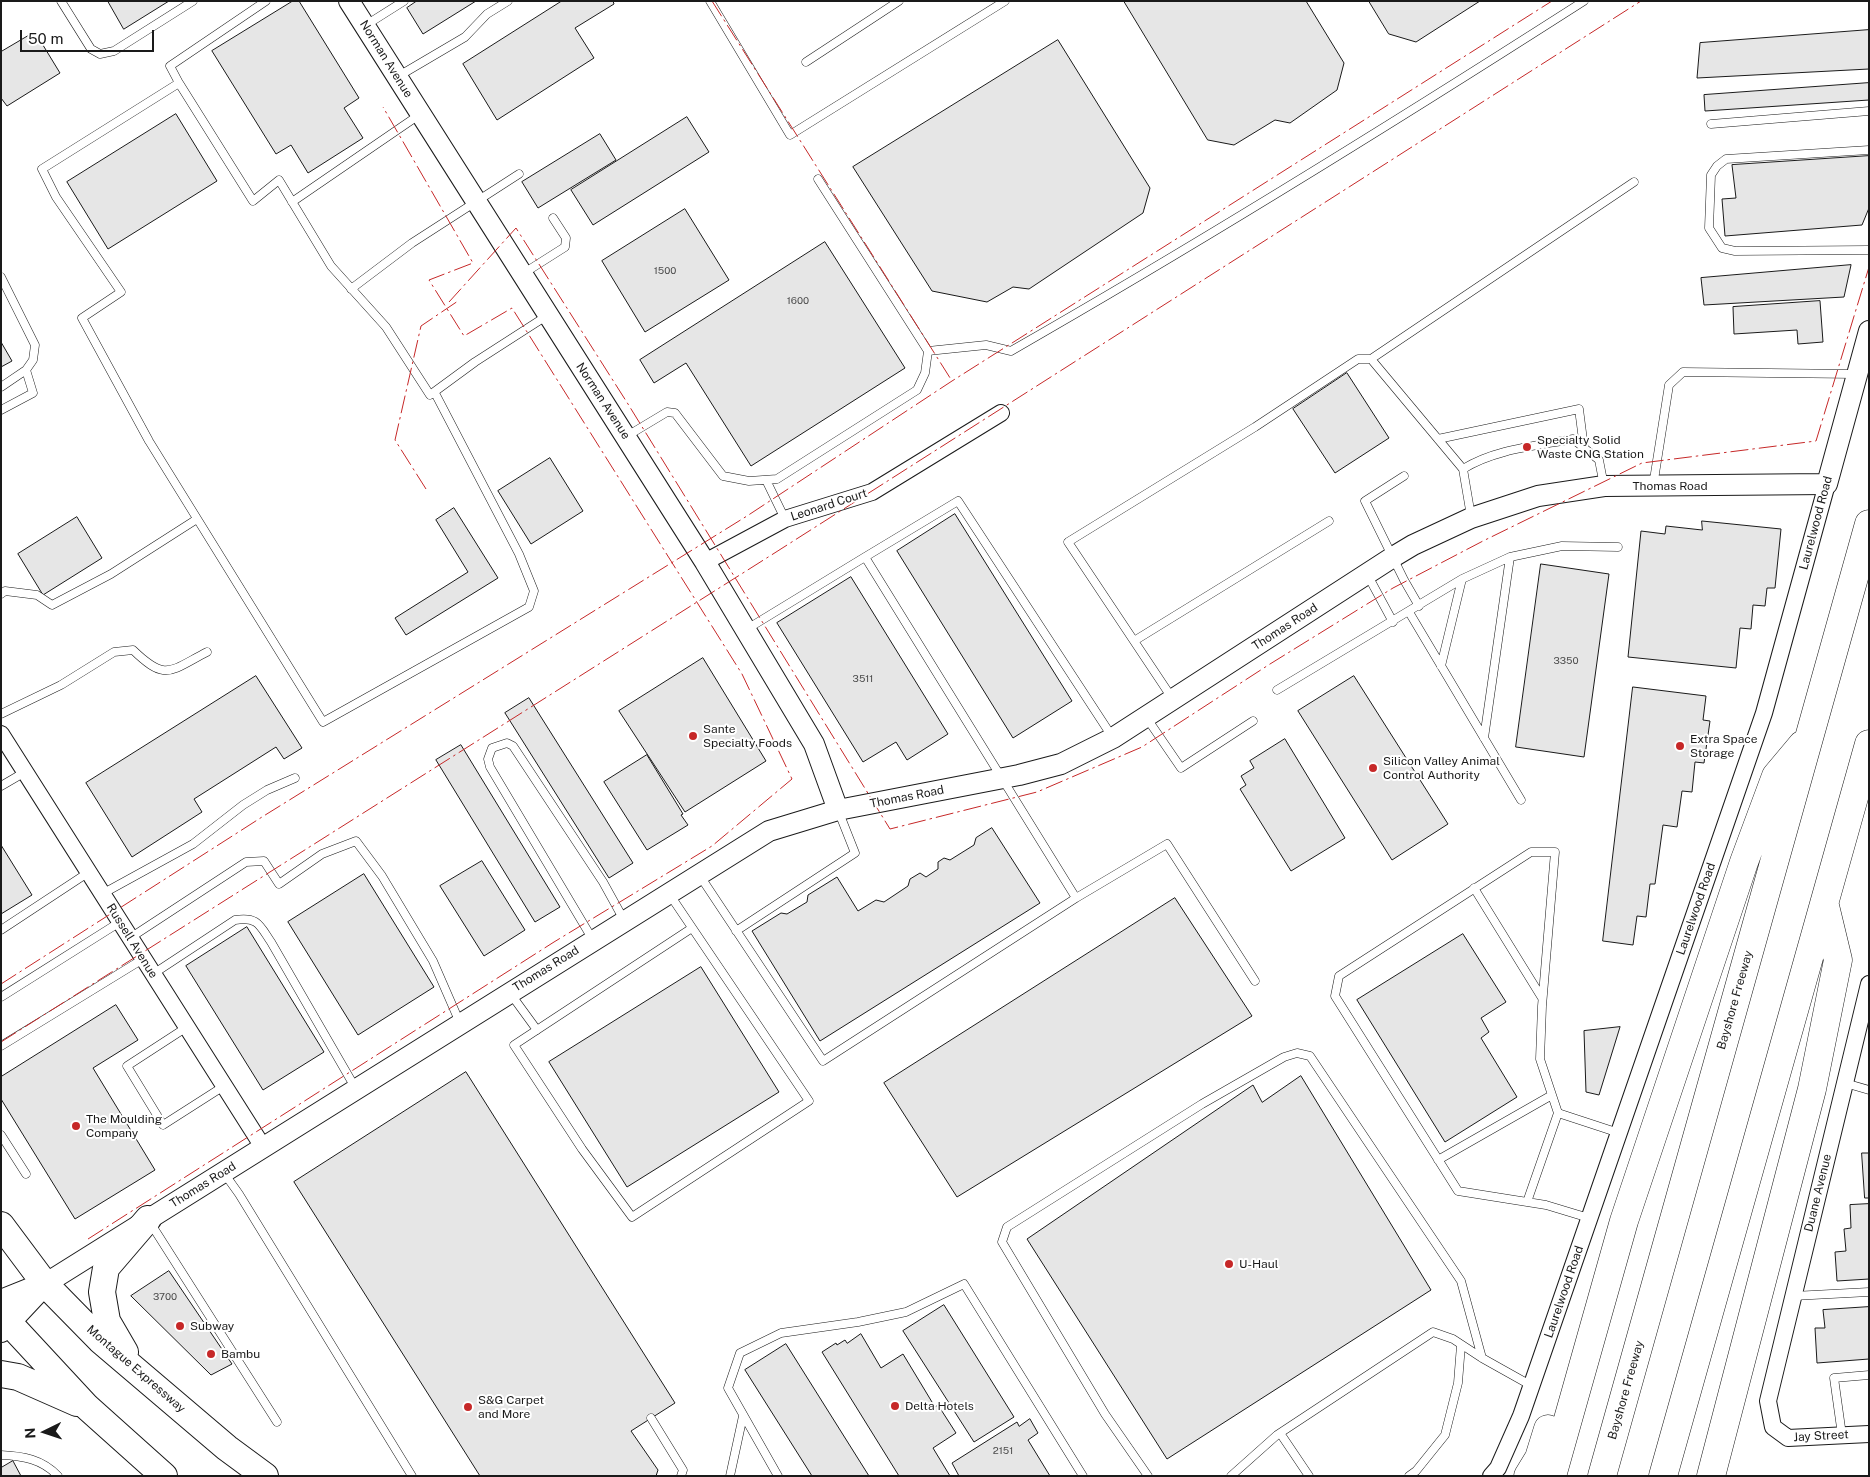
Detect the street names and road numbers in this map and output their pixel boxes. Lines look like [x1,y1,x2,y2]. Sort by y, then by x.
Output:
street label: Norman Avenue [356,18,416,100]
street label: Norman Avenue [573,360,633,442]
street label: Laurelwood Road [1797,475,1835,571]
street label: Thomas Road [1632,479,1708,493]
street label: Leonard Court [789,486,869,524]
street label: Thomas Road [1250,600,1320,654]
street label: Thomas Road [869,783,945,811]
street label: Laurelwood Road [1673,861,1719,957]
street label: Russell Avenue [103,901,161,981]
street label: Thomas Road [510,943,582,995]
street label: Bayshore Freeway [1714,949,1756,1051]
street label: Duane Avenue [1801,1153,1835,1233]
street label: Thomas Road [167,1159,239,1211]
street label: Laurelwood Road [1541,1244,1587,1340]
street label: Montague Expressway [84,1322,188,1416]
street label: Bayshore Freeway [1605,1339,1647,1441]
street label: Jay Street [1793,1427,1849,1445]

